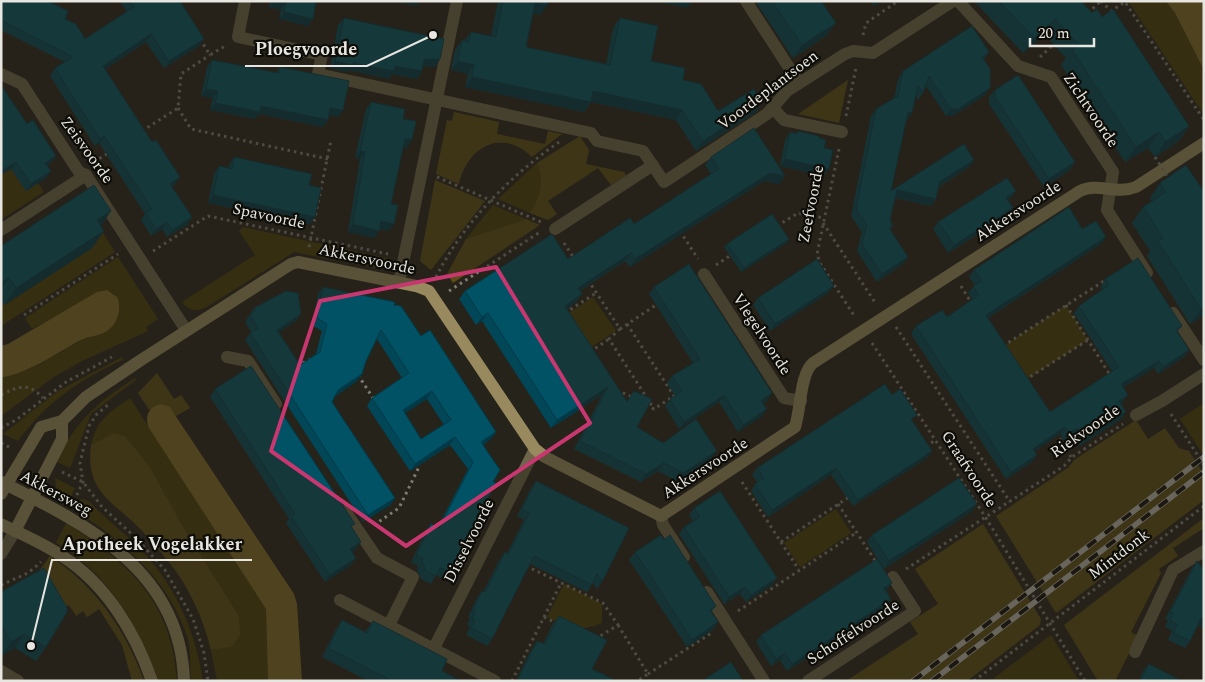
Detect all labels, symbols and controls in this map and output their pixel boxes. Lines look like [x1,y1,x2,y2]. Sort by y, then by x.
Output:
scale bar [1030,15,1094,47]
text: 20 m [1038,22,1070,45]
callout: Ploegvoorde [245,33,367,66]
text: Ploegvoorde [255,36,357,63]
street label: Voordeplantsoen [713,44,823,136]
street label: Zichtvoorde [1057,68,1125,152]
street label: Zeisvoorde [54,111,120,189]
street label: Zeefvoorde [792,163,830,245]
street label: Akkersvoorde [970,174,1066,248]
street label: Spavoorde [231,197,307,235]
street label: Akkersvoorde [316,237,418,281]
street label: Vlegelvoorde [726,288,798,380]
street label: Riekvoorde [1045,398,1125,464]
street label: Graafvoorde [935,426,1003,512]
street label: Akkersvoorde [657,431,753,505]
street label: Akkersweg [16,464,96,522]
street label: Disselvoorde [438,495,500,587]
street label: Mintdonk [1083,523,1155,585]
callout: Apotheek Vogelakker [52,527,252,560]
text: Apotheek Vogelakker [62,531,242,558]
street label: Schoffelvoorde [802,593,904,671]

